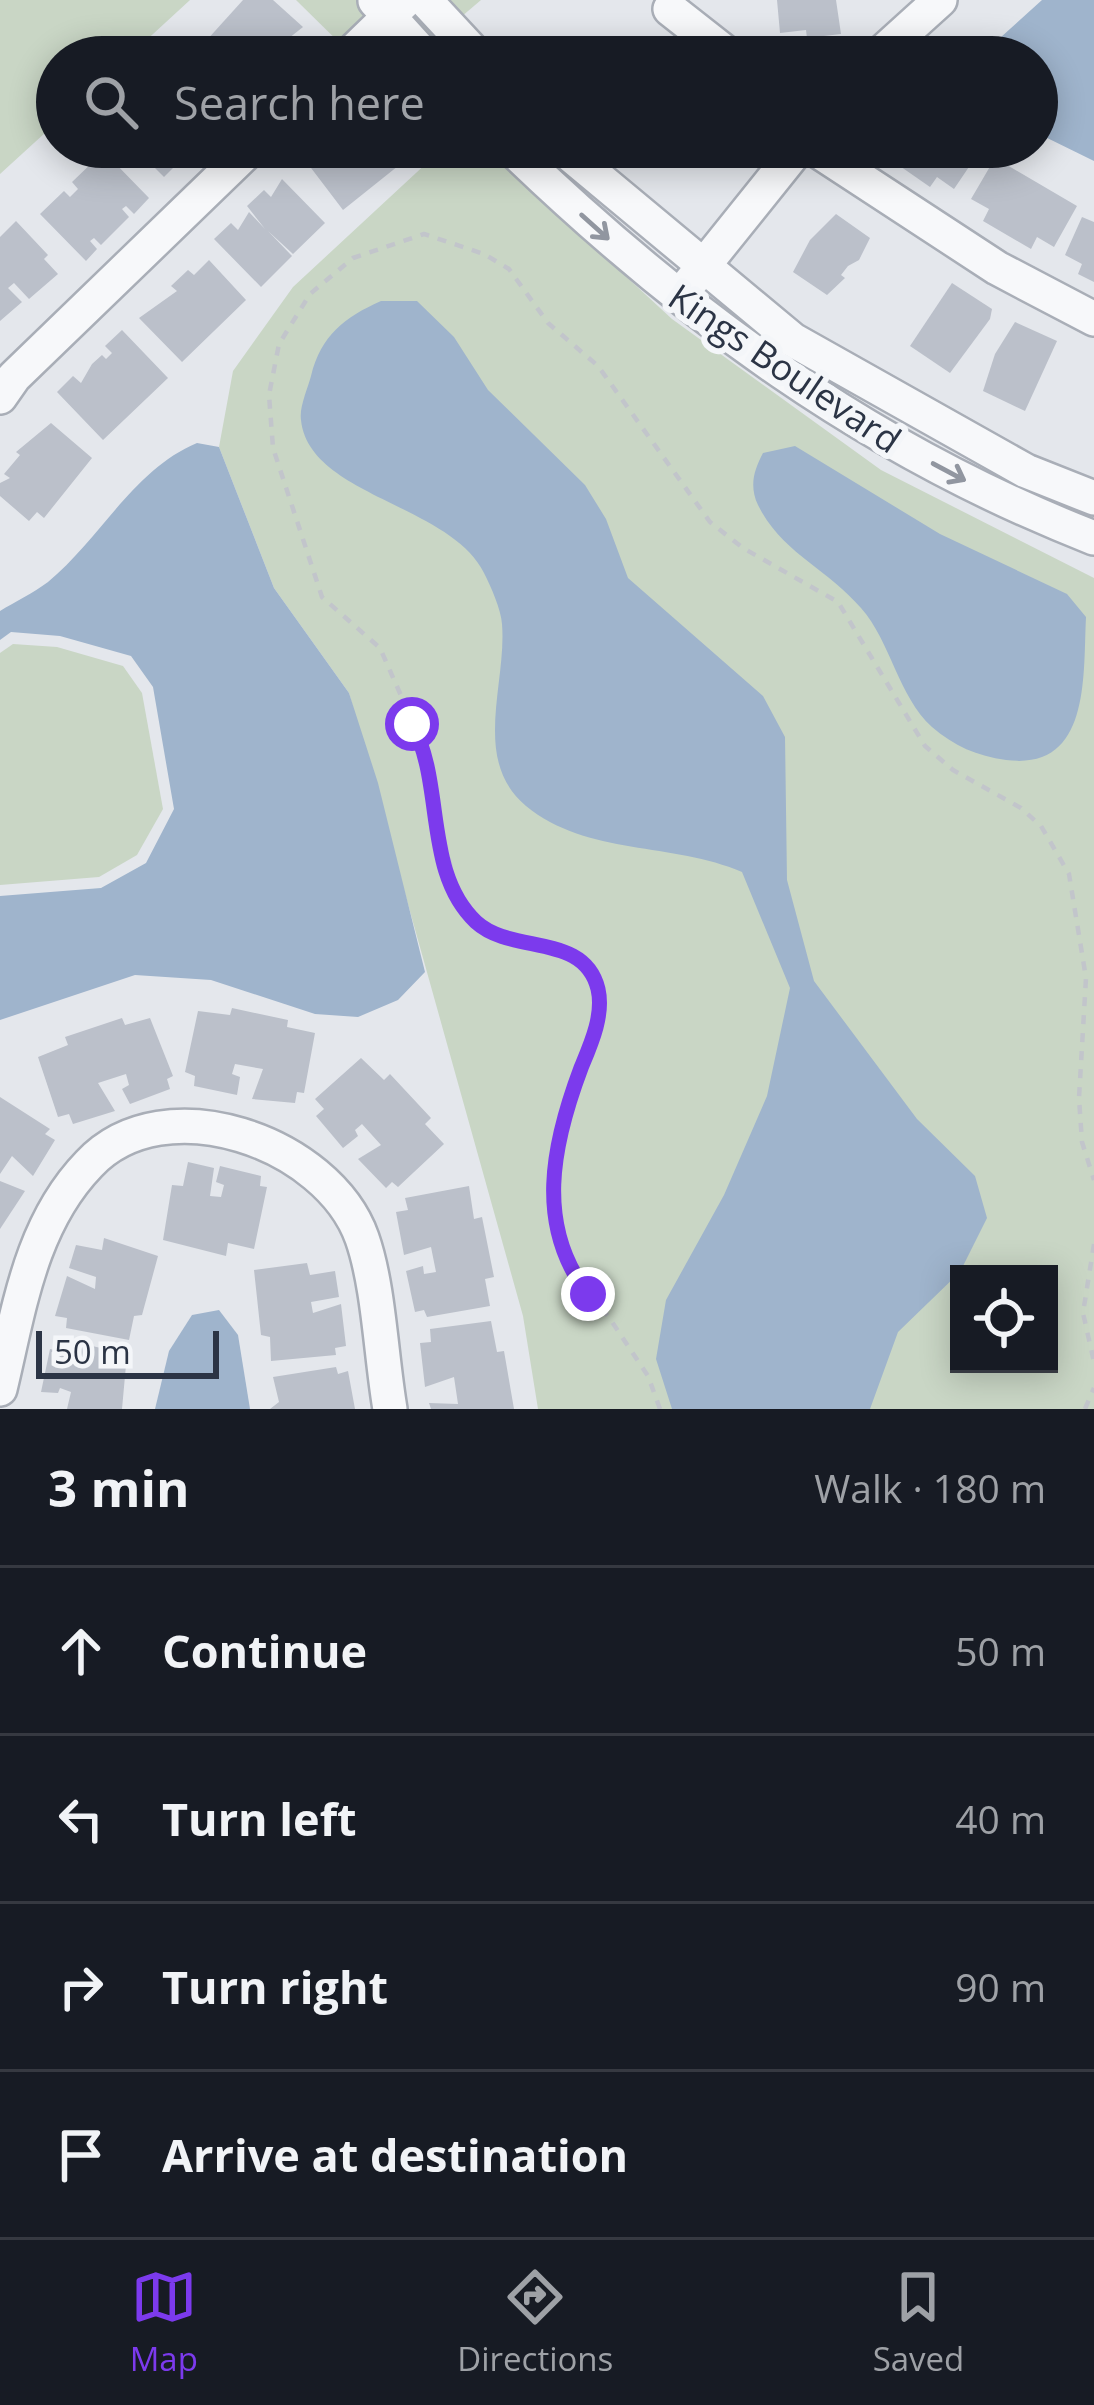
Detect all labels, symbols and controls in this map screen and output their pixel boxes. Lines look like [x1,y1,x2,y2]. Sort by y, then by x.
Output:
search box [36,36,1058,168]
icon: search [78,69,144,135]
text: Search here [174,72,425,133]
one-way arrow [579,213,609,241]
street label: Kings Boulevard [659,272,911,464]
one-way arrow [931,462,966,485]
route start [385,697,439,751]
map controls [950,1265,1058,1373]
button: locate [950,1265,1058,1373]
route end [561,1267,615,1321]
scale bar [36,1325,219,1378]
text: 50 m [54,1329,131,1374]
text: 3 min [48,1452,190,1522]
text: Walk · 180 m [814,1461,1046,1514]
icon: ahead [48,1618,114,1684]
text: Continue [162,1620,367,1681]
text: 50 m [955,1624,1046,1677]
icon: left [48,1786,114,1852]
text: Turn left [162,1788,357,1849]
text: 40 m [955,1792,1046,1845]
icon: right [48,1954,114,2020]
text: Turn right [162,1956,388,2017]
text: 90 m [955,1960,1046,2013]
icon: arrive [48,2122,114,2188]
text: Arrive at destination [162,2124,628,2185]
tab: Map [130,2264,198,2381]
tab: Directions [457,2264,613,2381]
tab: Saved [873,2264,964,2381]

